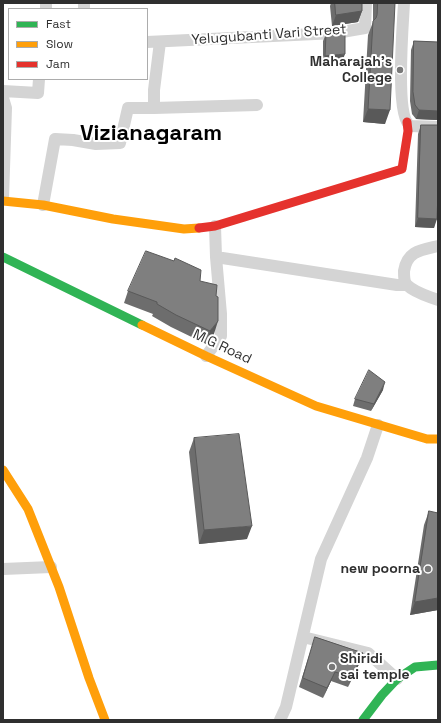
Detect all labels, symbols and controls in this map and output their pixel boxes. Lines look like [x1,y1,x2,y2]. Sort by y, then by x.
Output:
legend [8,8,148,80]
text: Fast [46,16,71,32]
street label: Yelugubanti Vari Street [191,21,347,49]
text: Slow [46,36,73,52]
place label: Maharajah's College [310,54,392,86]
text: Jam [46,56,70,72]
marker: Maharajah's College [395,65,405,75]
district label: Vizianagaram [80,121,222,147]
street label: M G Road [190,326,254,368]
place label: new poorna [340,561,420,577]
marker: new poorna [423,564,433,574]
place label: Shiridi sai temple [340,651,410,684]
marker: Shiridi sai temple [327,662,337,672]

